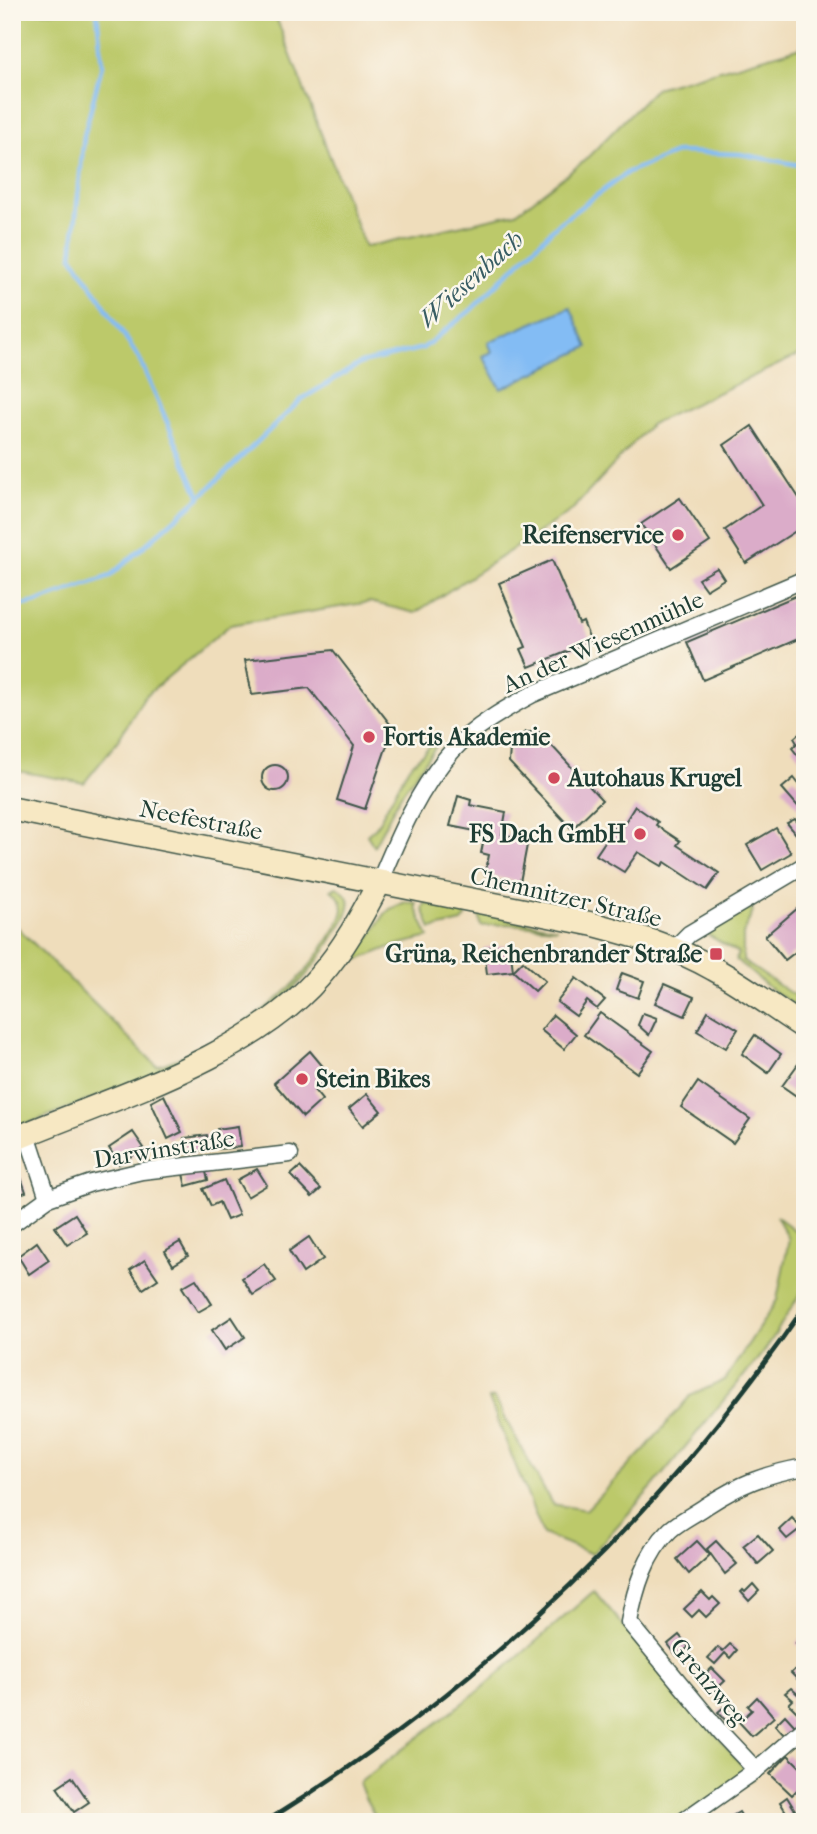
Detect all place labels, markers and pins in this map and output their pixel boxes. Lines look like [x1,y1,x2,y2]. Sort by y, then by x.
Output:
place label: Reifenservice [522,521,664,549]
marker: Reifenservice [670,527,686,543]
place label: Fortis Akademie [382,723,551,751]
marker: Fortis Akademie [361,729,377,745]
place label: Autohaus Krugel [566,764,742,792]
marker: Autohaus Krugel [546,770,562,786]
place label: FS Dach GmbH [468,820,626,848]
marker: FS Dach GmbH [632,826,648,842]
place label: Grüna, Reichenbrander Straße [385,940,702,968]
marker: Grüna, Reichenbrander Straße [708,946,724,962]
place label: Stein Bikes [316,1065,431,1093]
marker: Stein Bikes [294,1071,310,1087]

